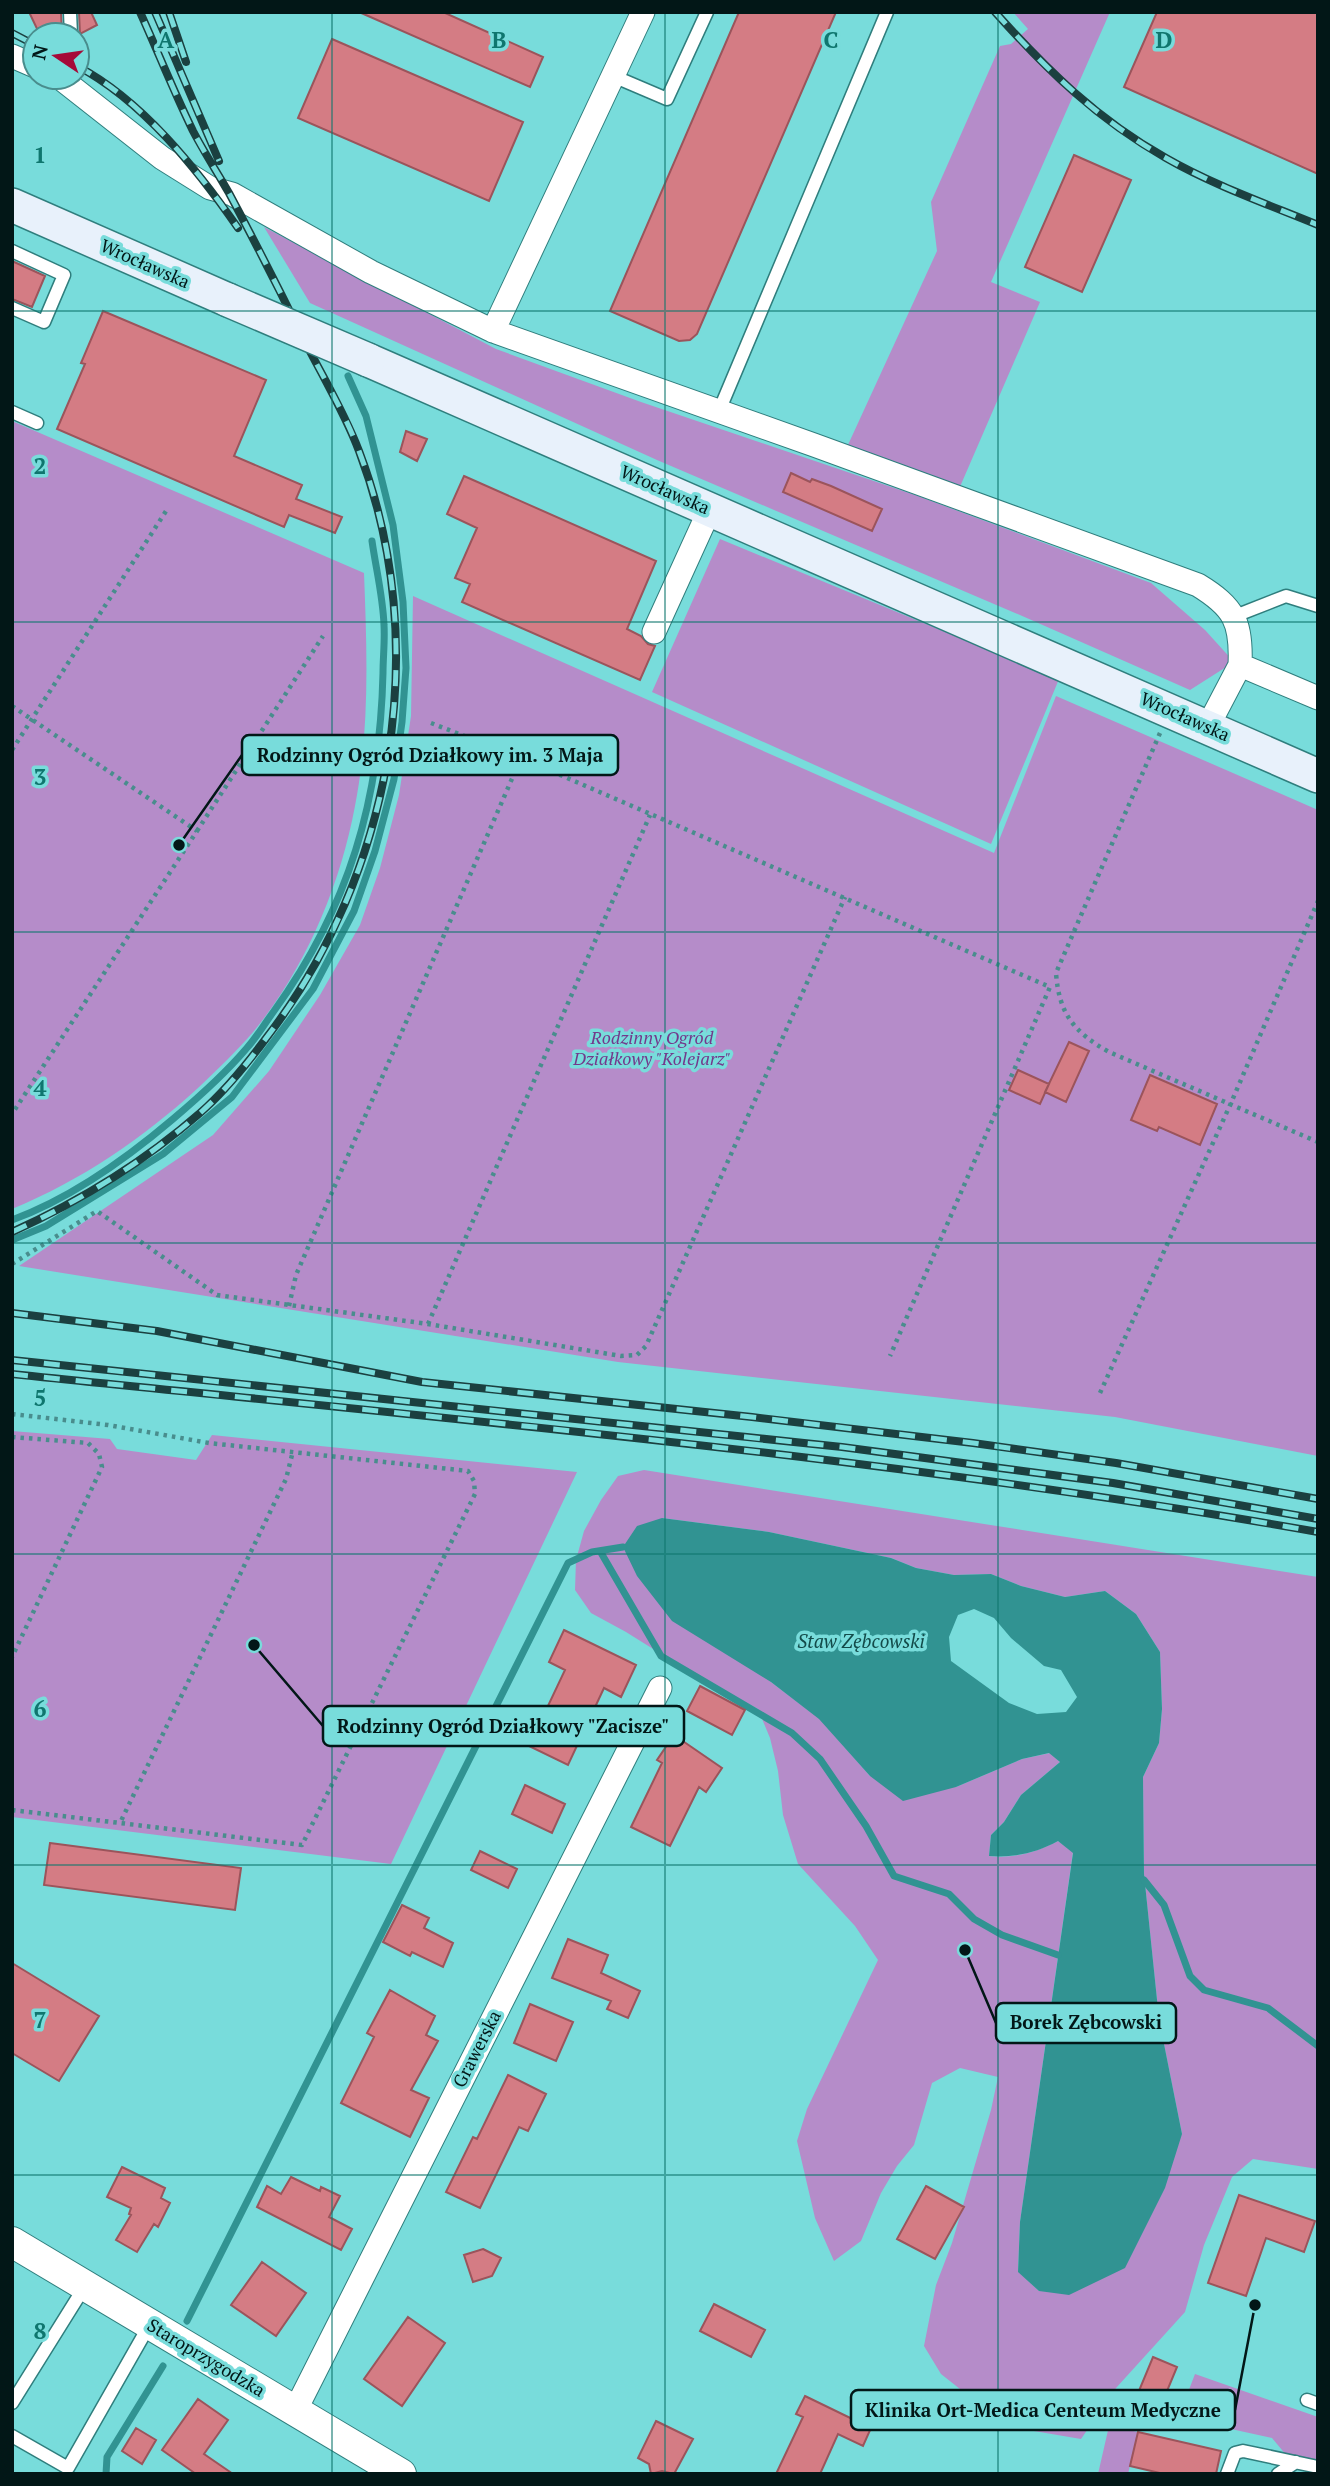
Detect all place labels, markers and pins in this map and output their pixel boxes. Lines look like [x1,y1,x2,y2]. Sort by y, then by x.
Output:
callout: Rodzinny Ogród Działkowy im. 3 Maja [242,735,618,775]
callout: Rodzinny Ogród Działkowy "Zacisze" [323,1706,684,1746]
callout: Borek Zębcowski [996,2003,1176,2043]
callout: Klinika Ort-Medica Centeum Medyczne [851,2390,1235,2430]

